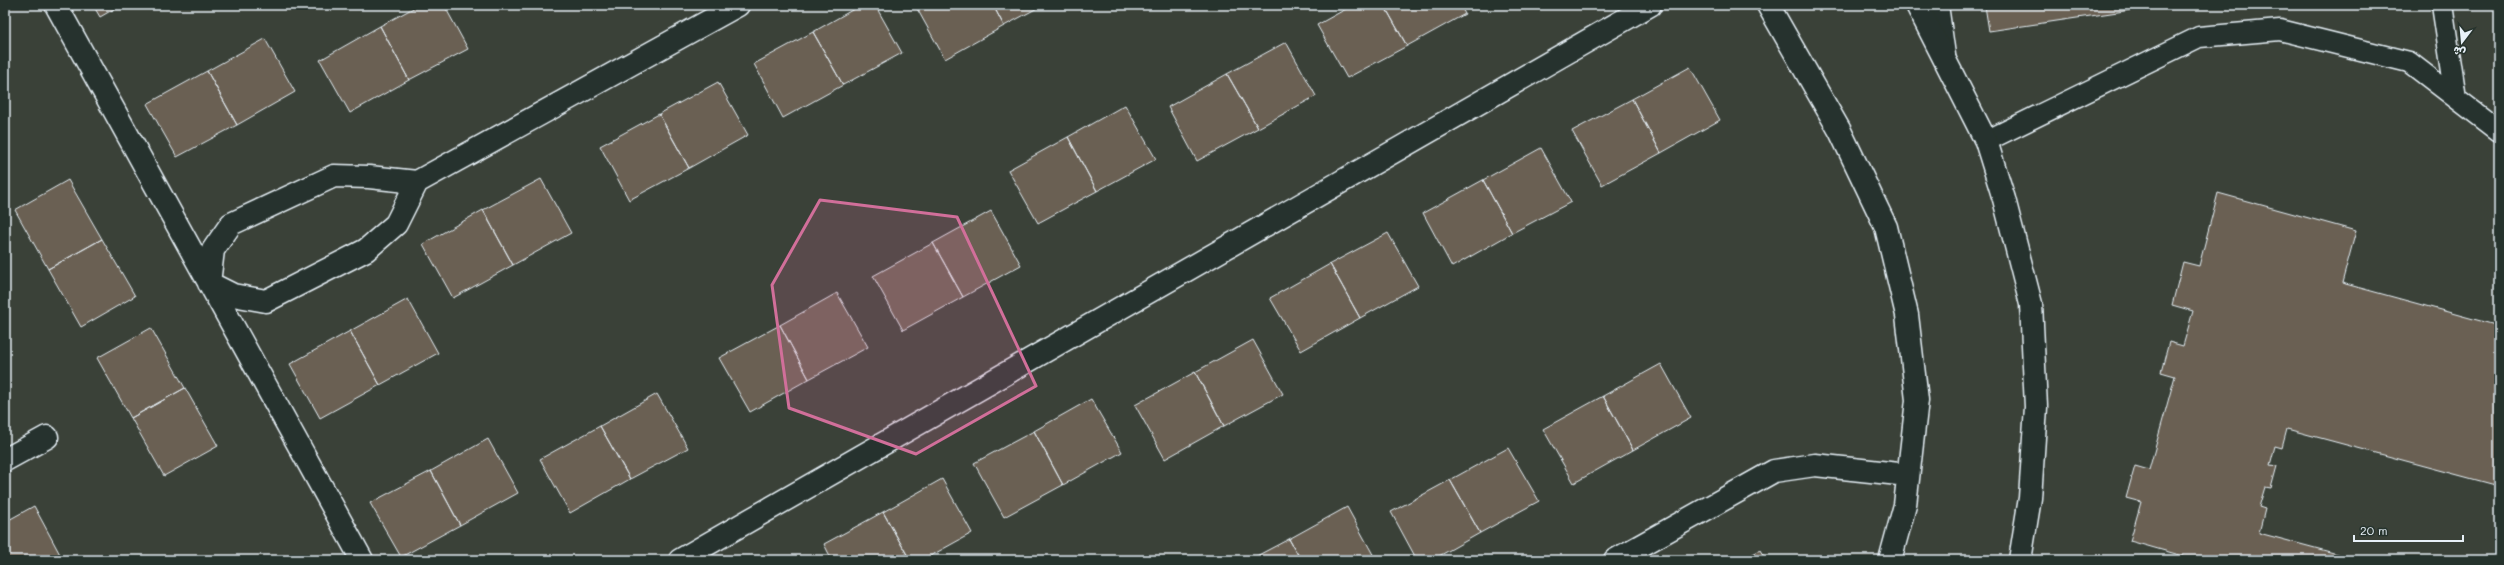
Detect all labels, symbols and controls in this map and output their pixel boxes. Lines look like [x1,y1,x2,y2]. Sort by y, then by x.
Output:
north arrow [2442,22,2482,62]
text: ش [2451,43,2467,61]
scale bar [2354,517,2463,543]
text: 20 m [2360,522,2388,538]

